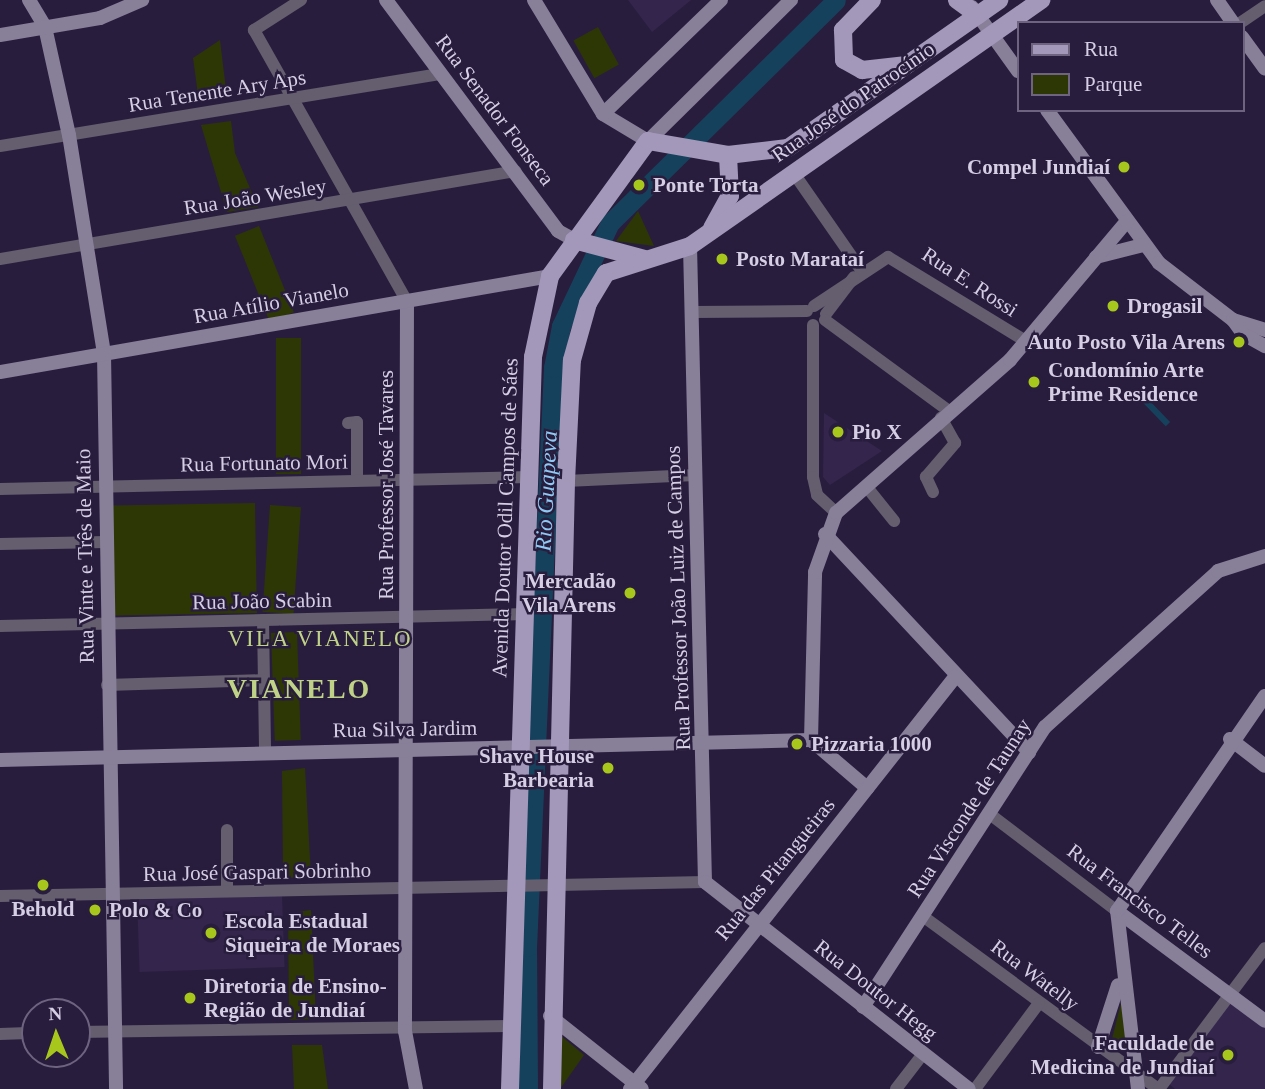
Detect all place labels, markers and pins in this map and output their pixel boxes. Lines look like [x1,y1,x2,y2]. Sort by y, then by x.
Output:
place label: Compel Jundiaí [967,154,1110,180]
marker: Compel Jundiaí [1116,159,1132,175]
place label: Ponte Torta [653,172,759,198]
marker: Ponte Torta [631,177,647,193]
place label: Posto Marataí [736,246,864,272]
marker: Posto Marataí [714,251,730,267]
place label: Drogasil [1127,293,1202,319]
marker: Drogasil [1105,298,1121,314]
place label: Auto Posto Vila Arens [1026,329,1225,355]
marker: Auto Posto Vila Arens [1231,334,1247,350]
place label: Condomínio Arte Prime Residence [1048,357,1205,407]
marker: Condomínio Arte Prime Residence [1026,374,1042,390]
place label: Pio X [852,419,902,445]
marker: Pio X [830,424,846,440]
place label: Mercadão Vila Arens [521,568,616,618]
marker: Mercadão Vila Arens [622,585,638,601]
place label: Pizzaria 1000 [811,731,932,757]
marker: Pizzaria 1000 [789,736,805,752]
place label: Shave House Barbearia [479,743,594,793]
marker: Shave House Barbearia [600,760,616,776]
marker: Behold [35,877,51,893]
place label: Behold [11,896,75,922]
place label: Polo & Co [109,897,202,923]
marker: Polo & Co [87,902,103,918]
place label: Escola Estadual Siqueira de Moraes [225,908,400,958]
marker: Escola Estadual Siqueira de Moraes [203,925,219,941]
place label: Diretoria de Ensino- Região de Jundiaí [204,973,387,1023]
marker: Diretoria de Ensino- Região de Jundiaí [182,990,198,1006]
place label: Faculdade de Medicina de Jundiaí [1031,1030,1214,1080]
marker: Faculdade de Medicina de Jundiaí [1220,1047,1236,1063]

